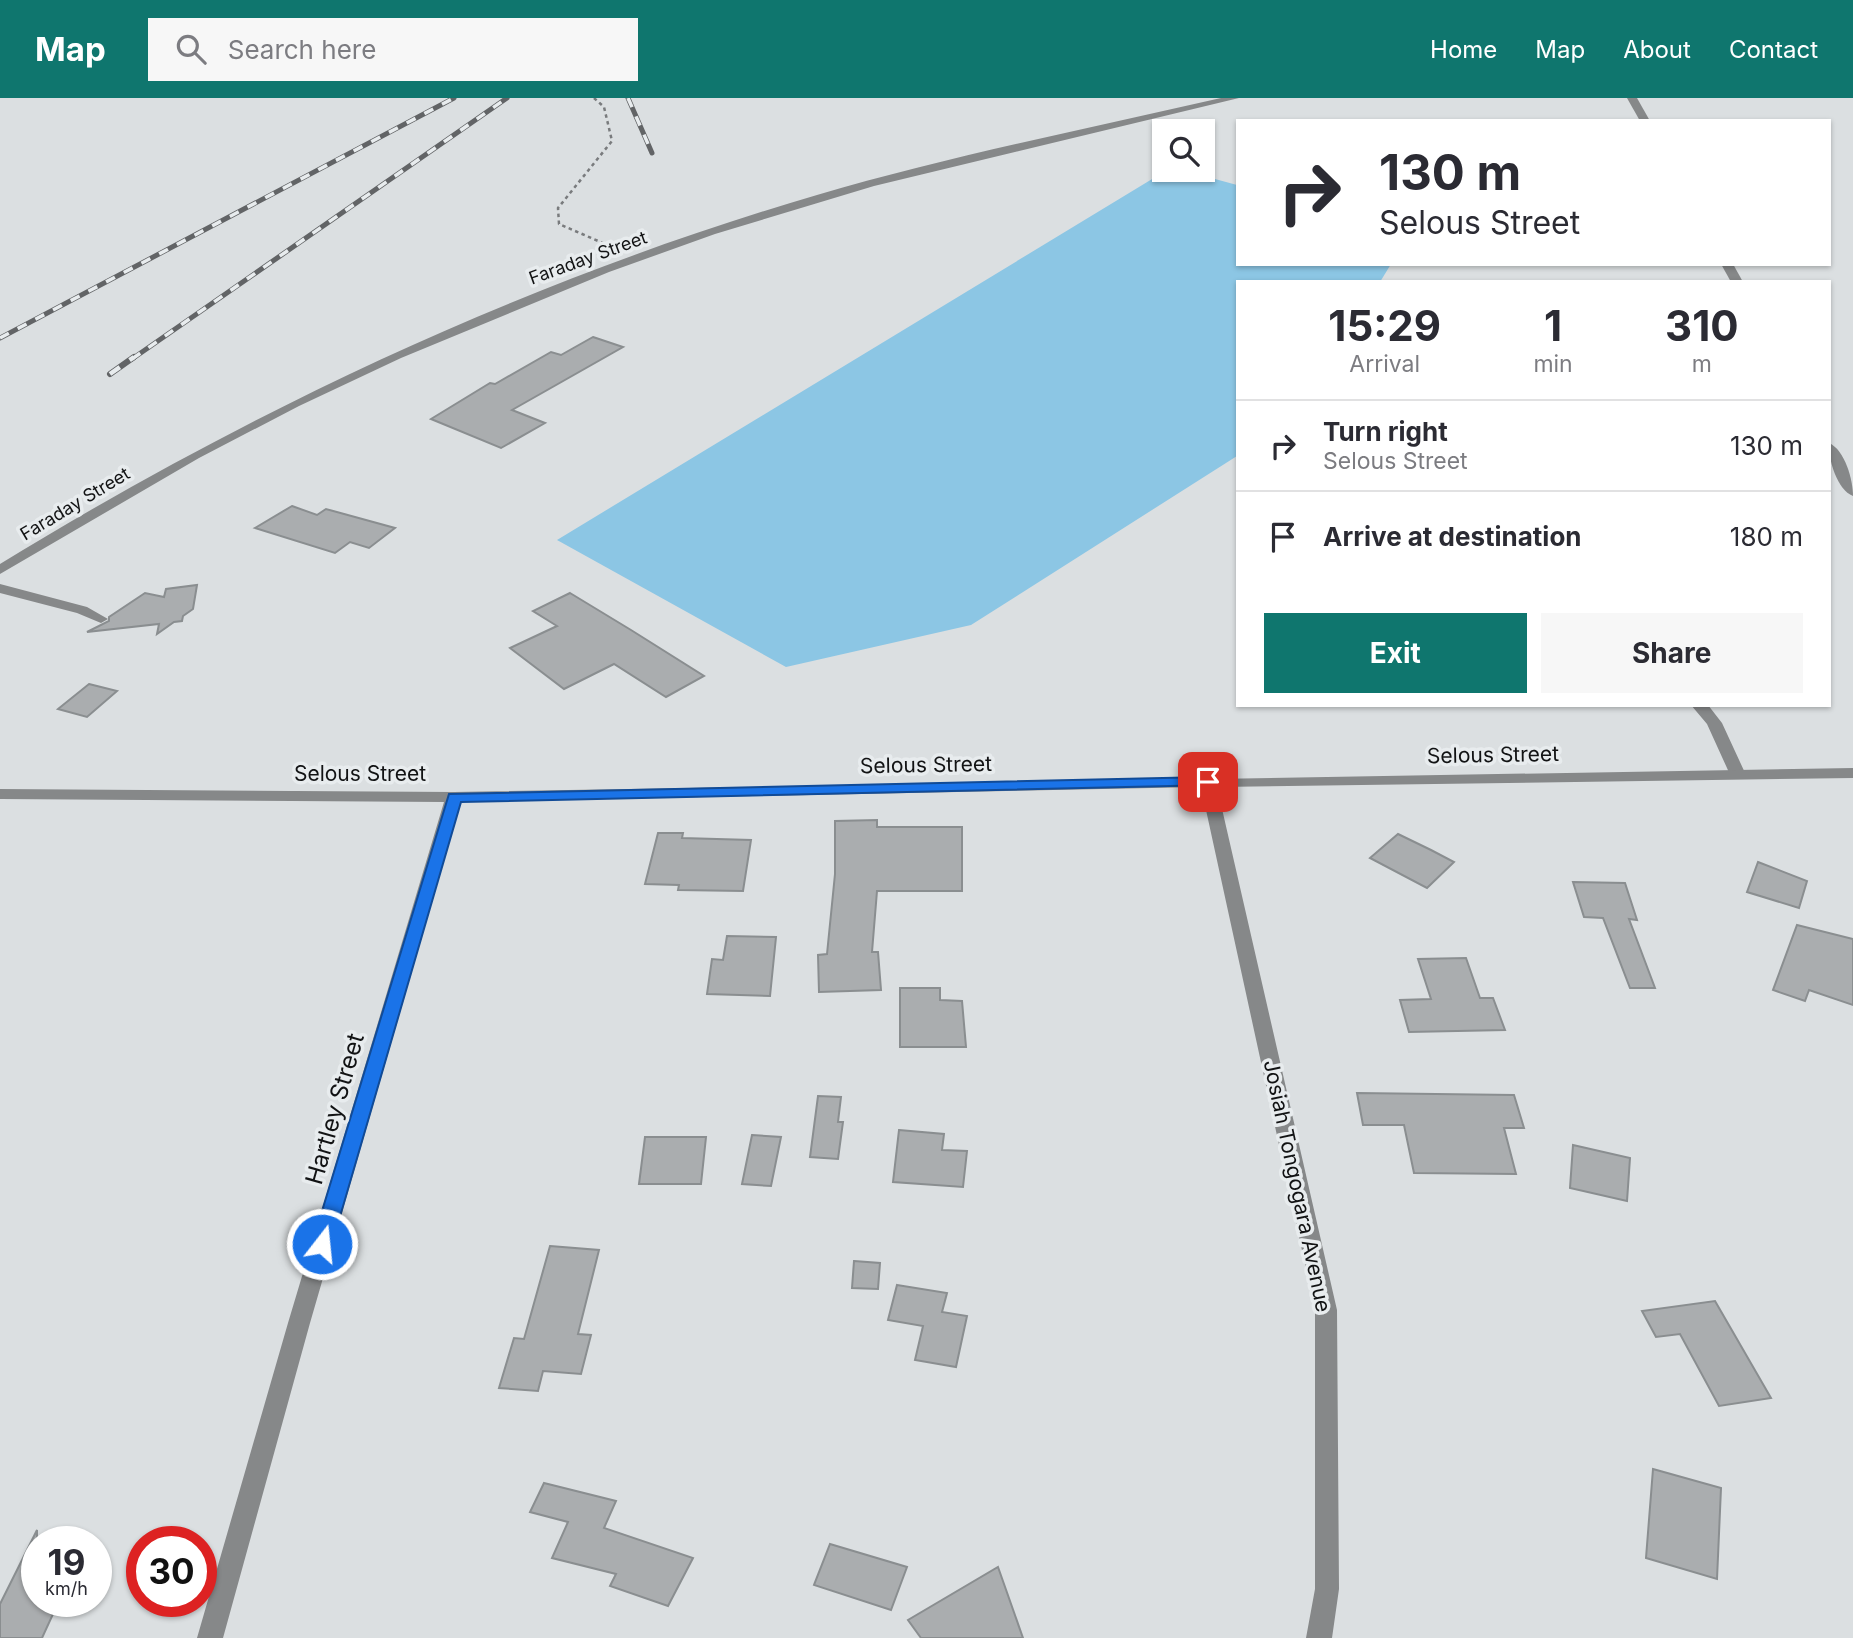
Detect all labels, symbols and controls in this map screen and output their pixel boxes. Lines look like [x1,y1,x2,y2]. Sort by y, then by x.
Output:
search box [148,18,638,81]
text: Map [35,29,106,69]
icon: search [172,30,210,68]
text: Search here [228,34,376,65]
text: Home [1430,35,1497,64]
text: Map [1535,35,1585,64]
text: About [1623,35,1691,64]
text: Contact [1729,35,1818,64]
map controls [1152,119,1215,182]
button: search [1152,119,1215,182]
text: 130 m [1379,143,1521,202]
icon: right [1264,147,1355,238]
text: Selous Street [1379,203,1580,242]
street label: Faraday Street [526,226,650,289]
text: 15:29 [1328,300,1441,351]
text: 1 [1544,300,1562,351]
text: 310 [1665,300,1739,351]
text: Arrival [1349,350,1420,378]
text: min [1533,350,1573,378]
text: m [1692,350,1712,378]
text: Turn right [1323,416,1448,447]
icon: right [1264,427,1302,465]
text: 130 m [1730,430,1803,461]
text: Selous Street [1323,447,1468,475]
street label: Faraday Street [16,463,133,545]
icon: arrive [1264,518,1302,556]
text: Arrive at destination [1323,521,1582,552]
text: 180 m [1730,521,1803,552]
button: Exit [1264,613,1527,693]
button: Share [1541,613,1803,693]
street label: Selous Street [1427,741,1559,768]
street label: Selous Street [860,751,992,778]
pin [1178,752,1238,812]
street label: Selous Street [294,761,426,786]
icon: arrive [1189,763,1227,801]
street label: Hartley Street [299,1030,370,1188]
street label: Josiah Tongogara Avenue [1259,1057,1336,1314]
position arrow [285,1207,359,1281]
speed limit sign: 30 [126,1526,217,1617]
text: 19 [48,1541,85,1583]
text: km/h [45,1578,88,1599]

